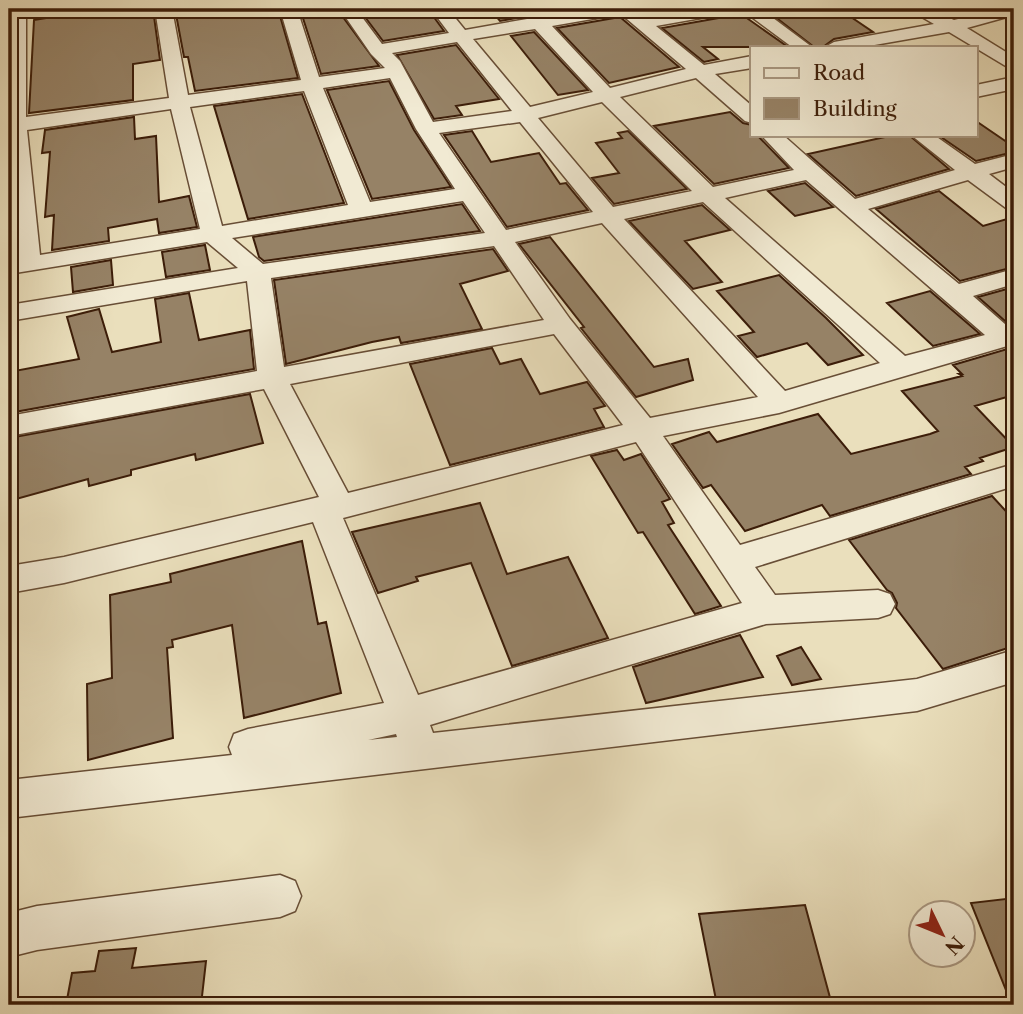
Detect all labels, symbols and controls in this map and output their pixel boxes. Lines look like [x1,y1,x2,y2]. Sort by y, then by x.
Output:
legend [750,46,978,136]
text: Road [813,60,865,85]
text: Building [813,96,898,121]
north arrow [908,898,978,968]
text: N [940,931,968,959]

